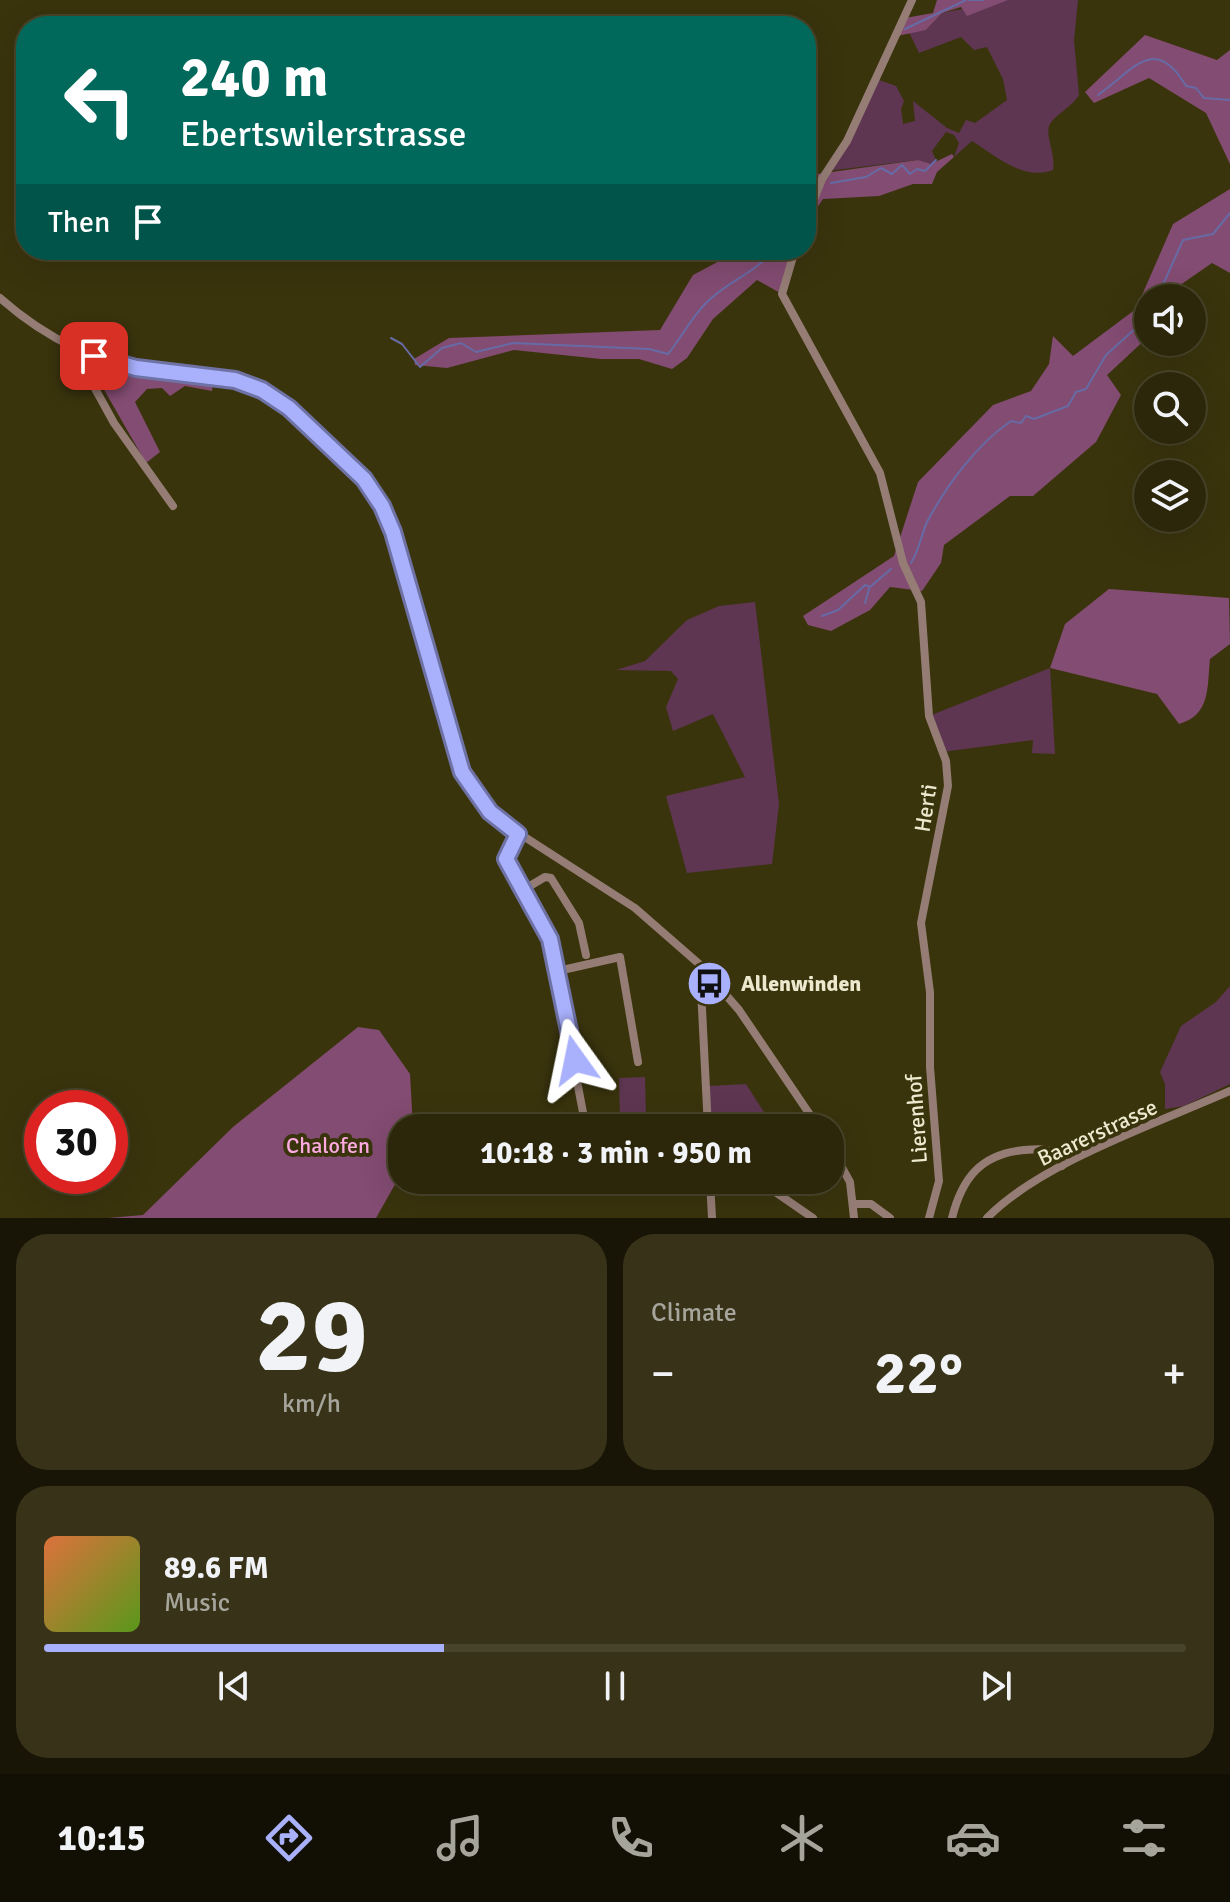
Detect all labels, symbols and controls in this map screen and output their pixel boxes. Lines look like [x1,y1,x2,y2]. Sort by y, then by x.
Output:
text: 240 m [180,43,328,112]
icon: left [48,48,152,152]
text: Ebertswilerstrasse [180,112,467,157]
icon: arrive [126,200,170,244]
text: Then [48,204,110,241]
map controls [1134,284,1206,532]
button: sound [1134,284,1206,356]
pin [60,322,128,390]
icon: arrive [72,334,116,378]
button: search [1134,372,1206,444]
button: layers [1134,460,1206,532]
street label: Herti [908,782,943,834]
bus stop icon: Allenwinden [686,959,734,1007]
place label: Allenwinden [741,970,861,997]
position arrow [533,1018,617,1102]
street label: Lierenhof [900,1072,933,1164]
speed limit sign: 30 [24,1090,128,1194]
street label: Baarerstrasse [1033,1093,1161,1172]
park label: Chalofen [286,1132,370,1159]
text: 10:18 · 3 min · 950 m [480,1135,752,1172]
text: 29 [255,1272,368,1400]
text: Climate [651,1297,737,1329]
text: 22° [874,1337,963,1411]
text: − [651,1347,675,1401]
text: + [1162,1347,1186,1401]
text: km/h [282,1388,341,1420]
text: 89.6 FM [164,1550,269,1587]
text: Music [164,1587,230,1619]
icon: previous [212,1664,256,1708]
icon: pause [593,1664,637,1708]
icon: next [974,1664,1018,1708]
icon: directions [261,1810,317,1866]
icon: music [432,1810,488,1866]
icon: phone [603,1810,659,1866]
icon: climate [774,1810,830,1866]
icon: car [945,1810,1001,1866]
icon: filters [1116,1810,1172,1866]
text: 10:15 [58,1816,146,1861]

